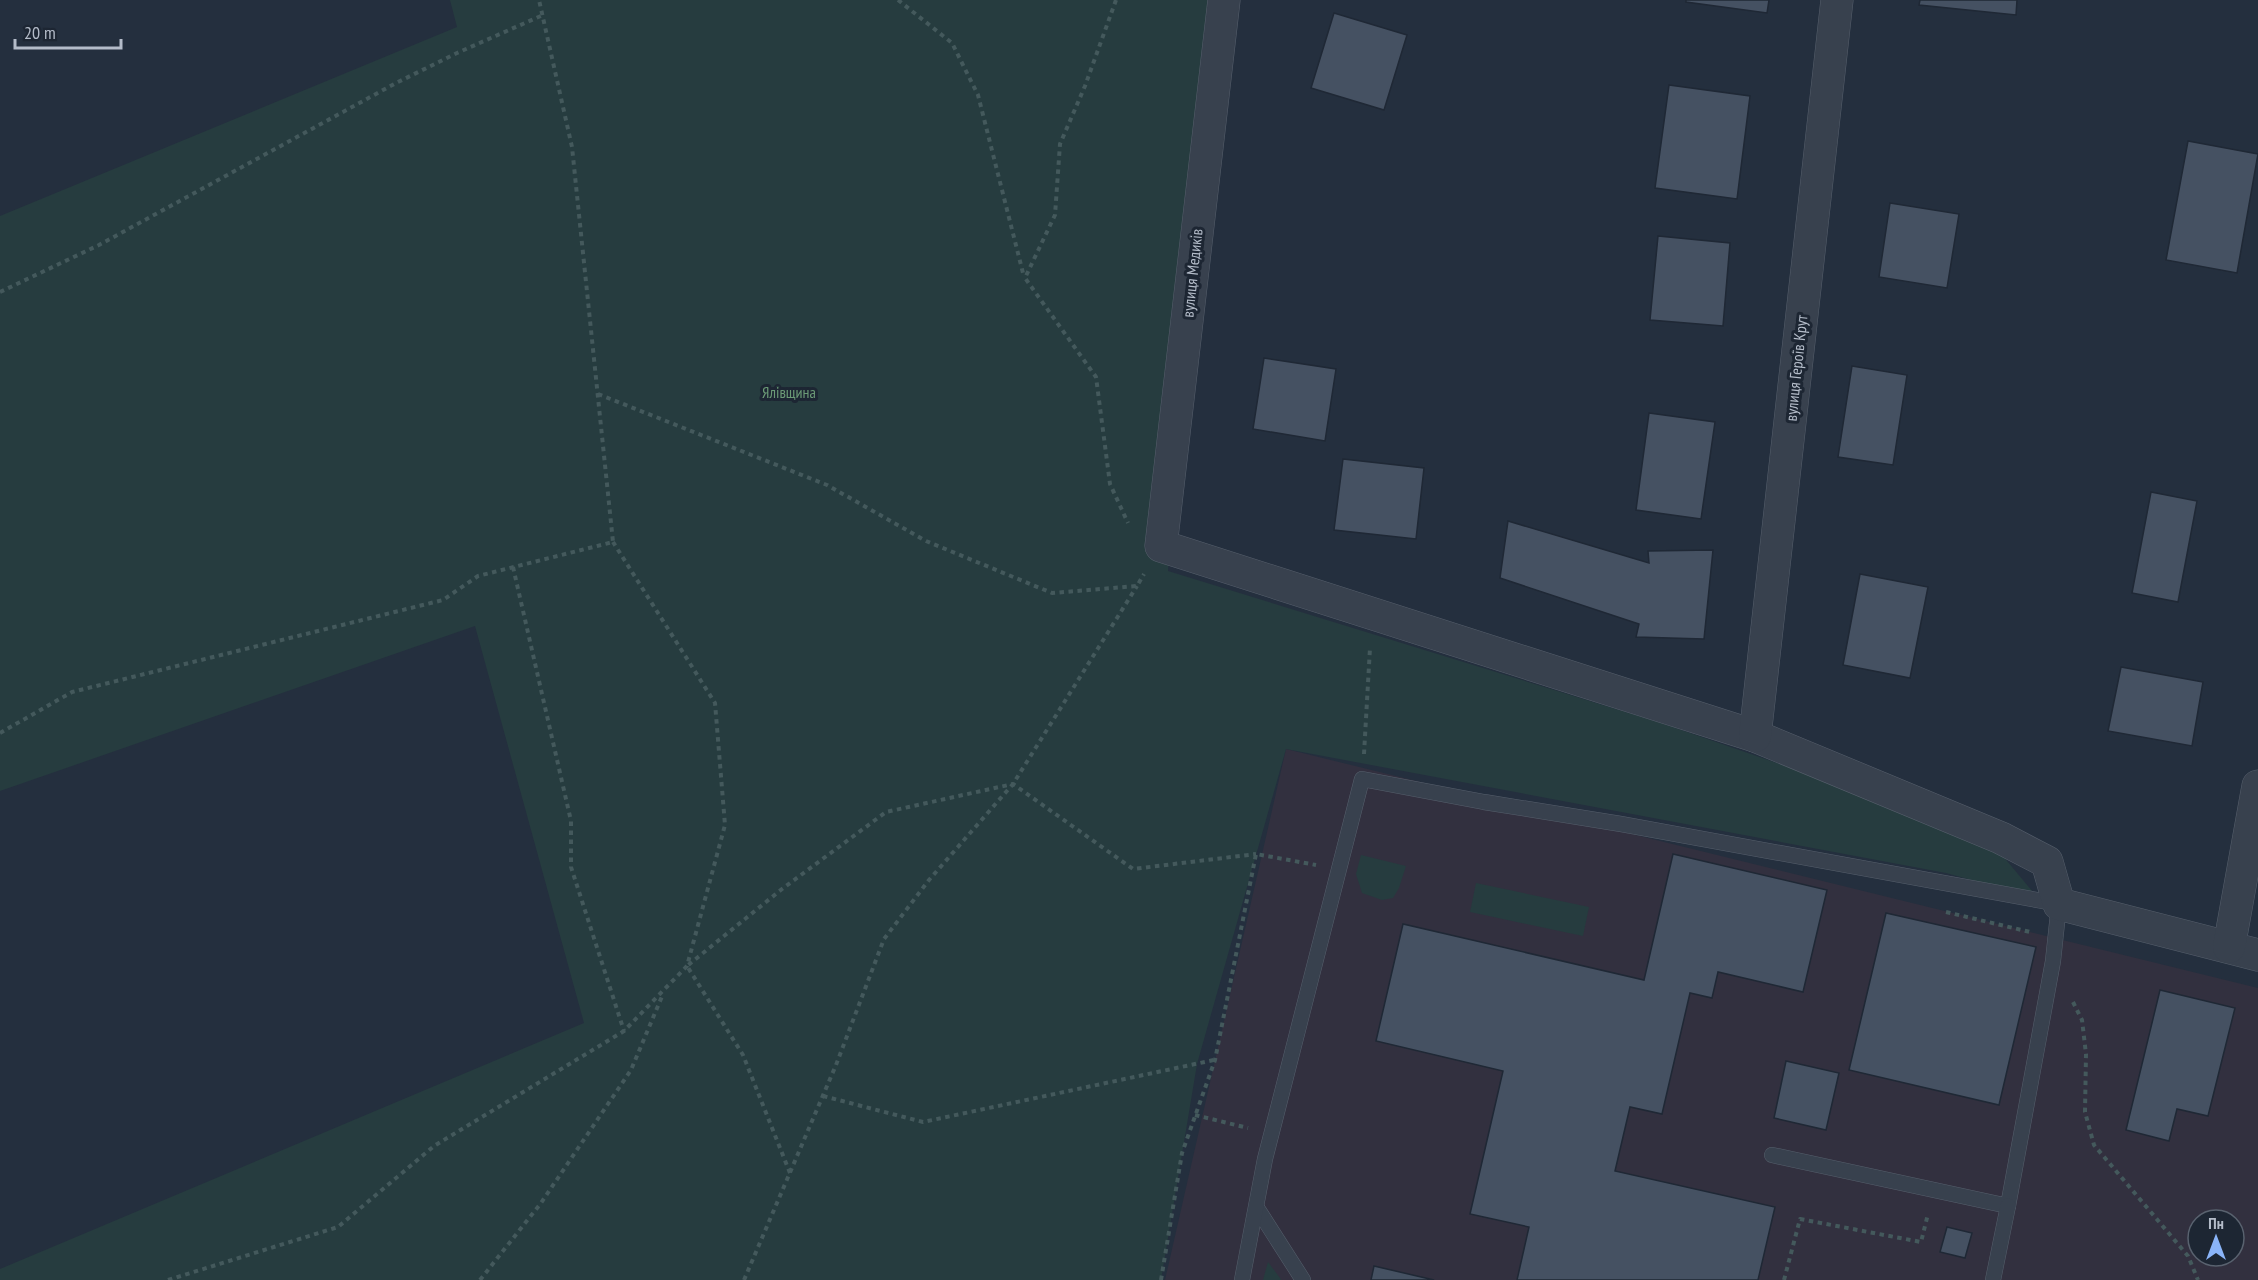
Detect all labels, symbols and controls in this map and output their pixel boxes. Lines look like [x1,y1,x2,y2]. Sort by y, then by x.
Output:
scale bar [15,12,122,50]
text: 20 m [24,21,56,44]
street label: вулиця Медиків [1177,228,1207,318]
street label: вулиця Героїв Крут [1780,313,1812,422]
park label: Ялівщина [762,382,816,402]
north arrow [2186,1208,2246,1268]
text: Пн [2208,1213,2224,1233]

